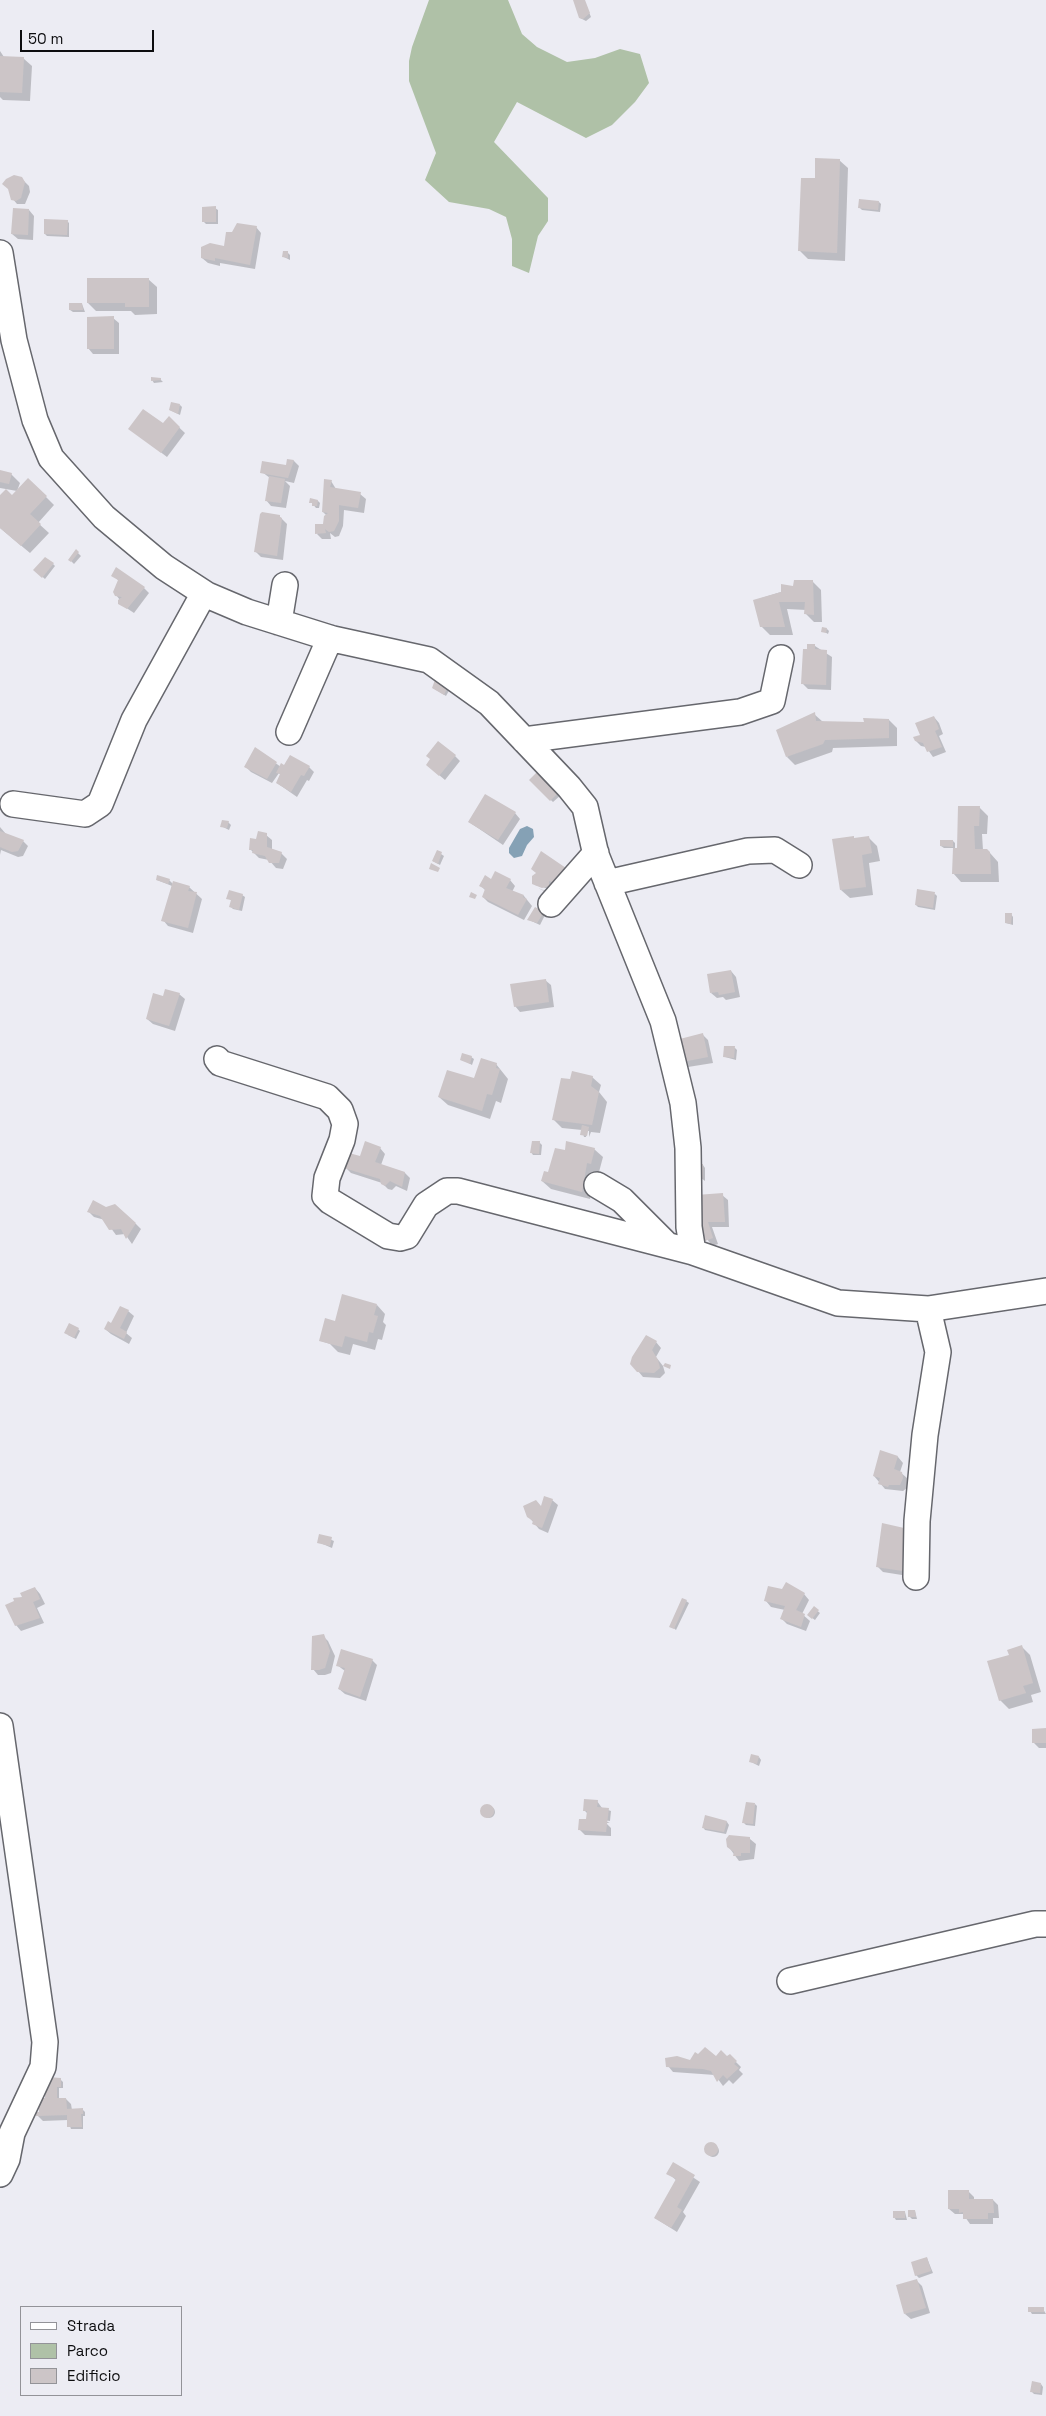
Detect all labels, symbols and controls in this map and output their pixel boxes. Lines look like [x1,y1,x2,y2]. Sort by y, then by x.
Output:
scale bar [22,20,156,52]
text: 50 m [28,29,63,48]
legend [20,2306,182,2396]
text: Strada [67,2316,115,2335]
text: Parco [67,2341,108,2360]
text: Edificio [67,2366,121,2385]

